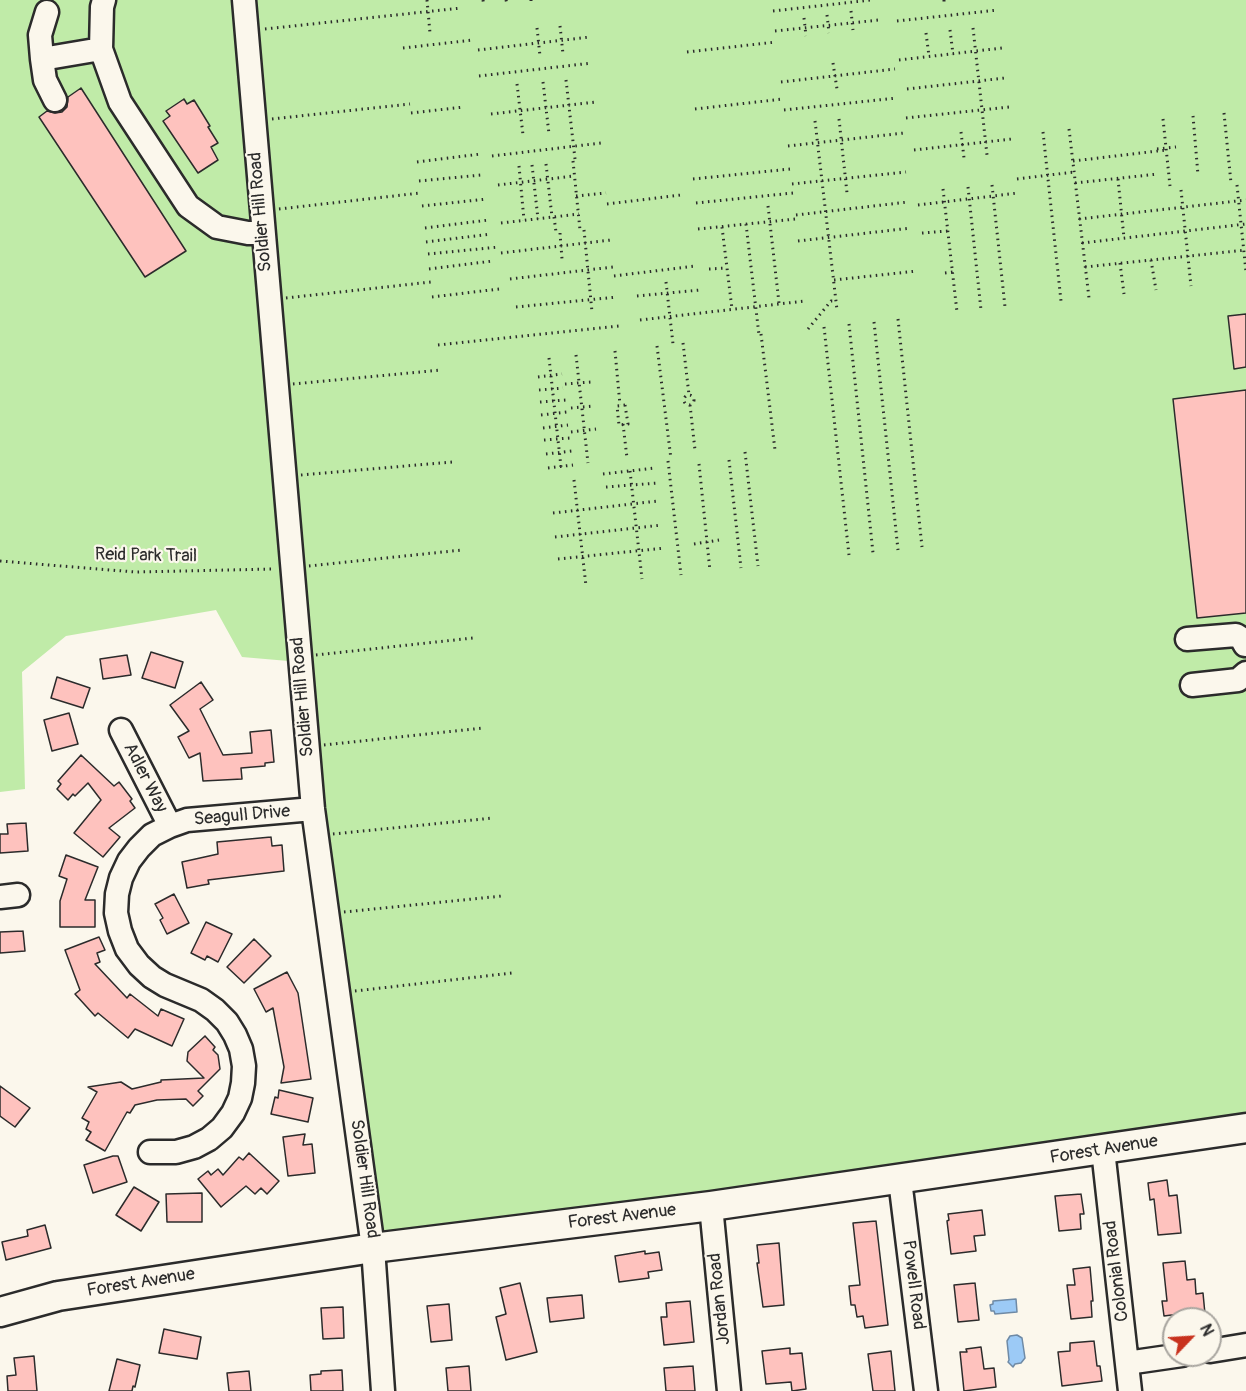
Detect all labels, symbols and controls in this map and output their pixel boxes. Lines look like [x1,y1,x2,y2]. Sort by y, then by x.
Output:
street label: Soldier Hill Road [245,151,277,273]
street label: Reid Park Trail [95,544,197,568]
street label: Soldier Hill Road [287,636,319,758]
street label: Adler Way [118,739,172,817]
street label: Seagull Drive [193,801,291,831]
street label: Soldier Hill Road [345,1118,383,1240]
street label: Forest Avenue [1048,1131,1160,1169]
street label: Forest Avenue [567,1200,677,1234]
street label: Colonial Road [1100,1219,1134,1323]
street label: Powell Road [897,1239,929,1331]
street label: Jordan Road [704,1252,736,1346]
street label: Forest Avenue [85,1264,197,1302]
north arrow [1162,1307,1222,1367]
text: N [1195,1321,1218,1339]

